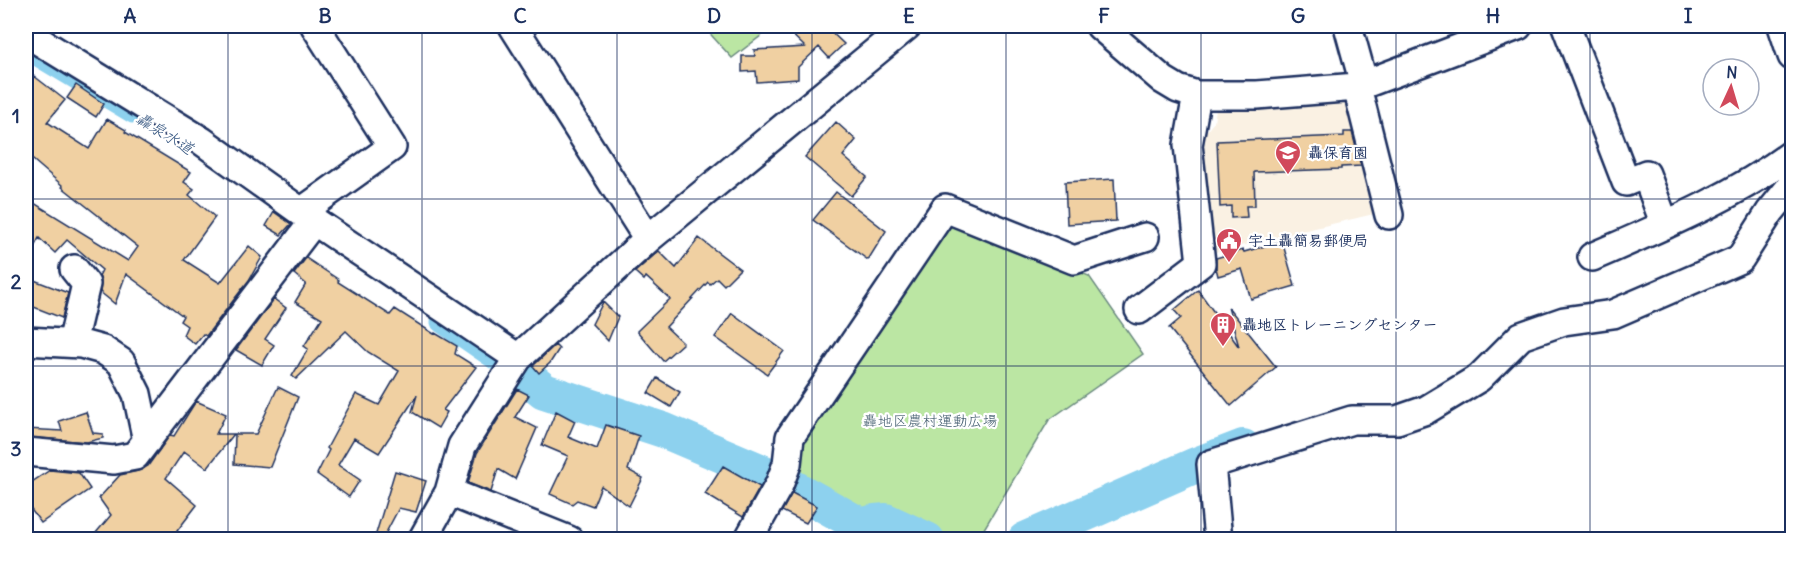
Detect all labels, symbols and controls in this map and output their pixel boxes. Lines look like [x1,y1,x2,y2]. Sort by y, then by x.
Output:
text: A [124,3,137,28]
text: B [318,3,332,28]
text: C [513,3,527,28]
text: D [707,3,721,28]
text: E [903,3,915,28]
text: F [1098,3,1110,28]
text: G [1291,3,1305,28]
text: H [1486,3,1500,28]
text: I [1684,3,1693,28]
north arrow [1701,57,1761,117]
text: N [1726,62,1738,82]
text: 1 [12,103,20,128]
water label: 轟泉水道 [133,108,198,159]
school or university icon: 轟保育園 [1273,138,1303,176]
place label: 轟保育園 [1308,143,1368,162]
public building icon: 宇土轟簡易郵便局 [1214,226,1244,264]
place label: 宇土轟簡易郵便局 [1248,231,1368,250]
text: 2 [11,269,22,294]
building icon: 轟地区トレーニングセンター [1208,310,1238,348]
place label: 轟地区トレーニングセンター [1242,315,1438,334]
park label: 轟地区農村運動広場 [862,411,998,430]
text: 3 [10,436,22,461]

